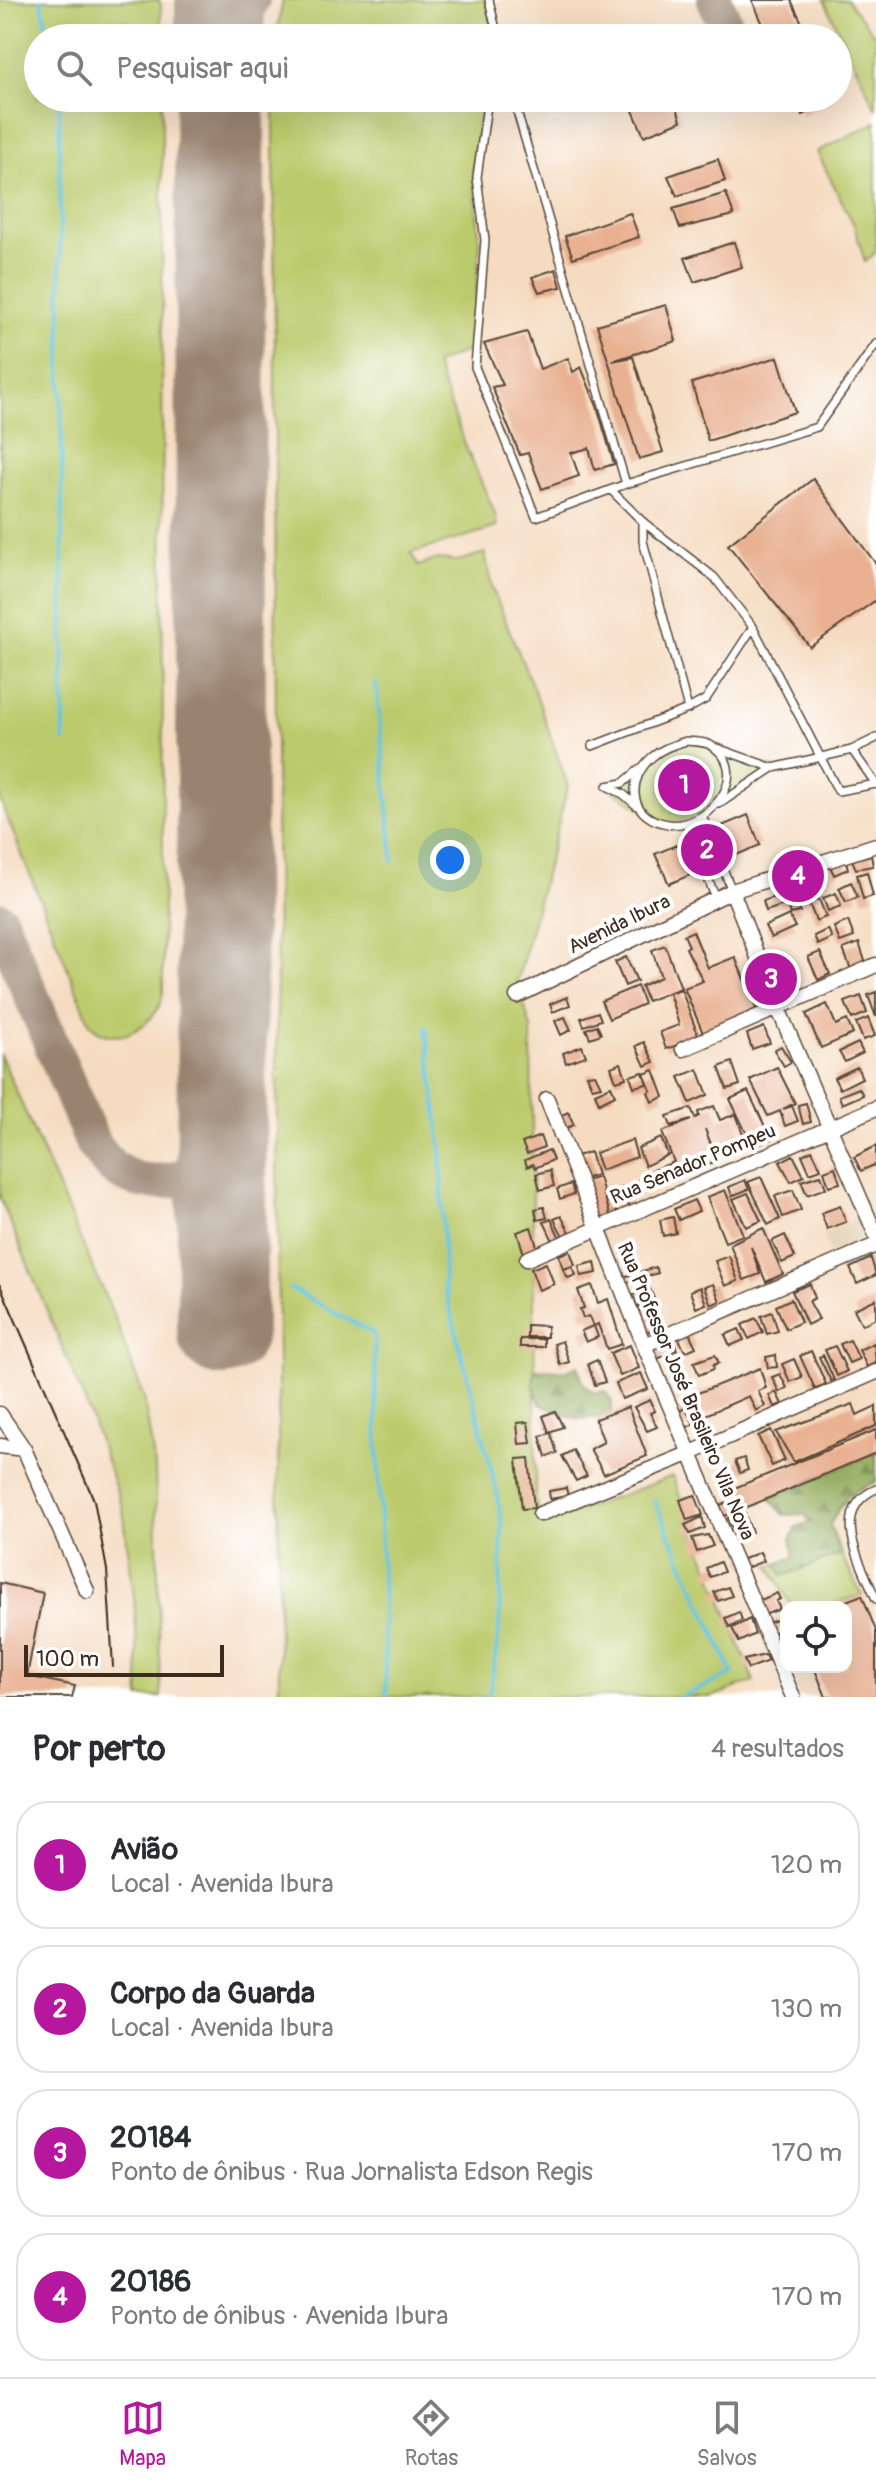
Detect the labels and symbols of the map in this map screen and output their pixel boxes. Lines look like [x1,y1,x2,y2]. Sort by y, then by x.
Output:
pin: 1 [658,755,710,815]
pin: 2 [681,820,733,880]
your location [430,840,470,880]
pin: 4 [772,846,824,906]
street label: Avenida Ibura [564,889,674,959]
pin: 3 [745,949,797,1009]
street label: Rua Senador Pompeu [607,1118,779,1210]
street label: Rua Professor José Brasileiro Vila Nova [612,1238,760,1544]
scale bar [24,1641,224,1677]

